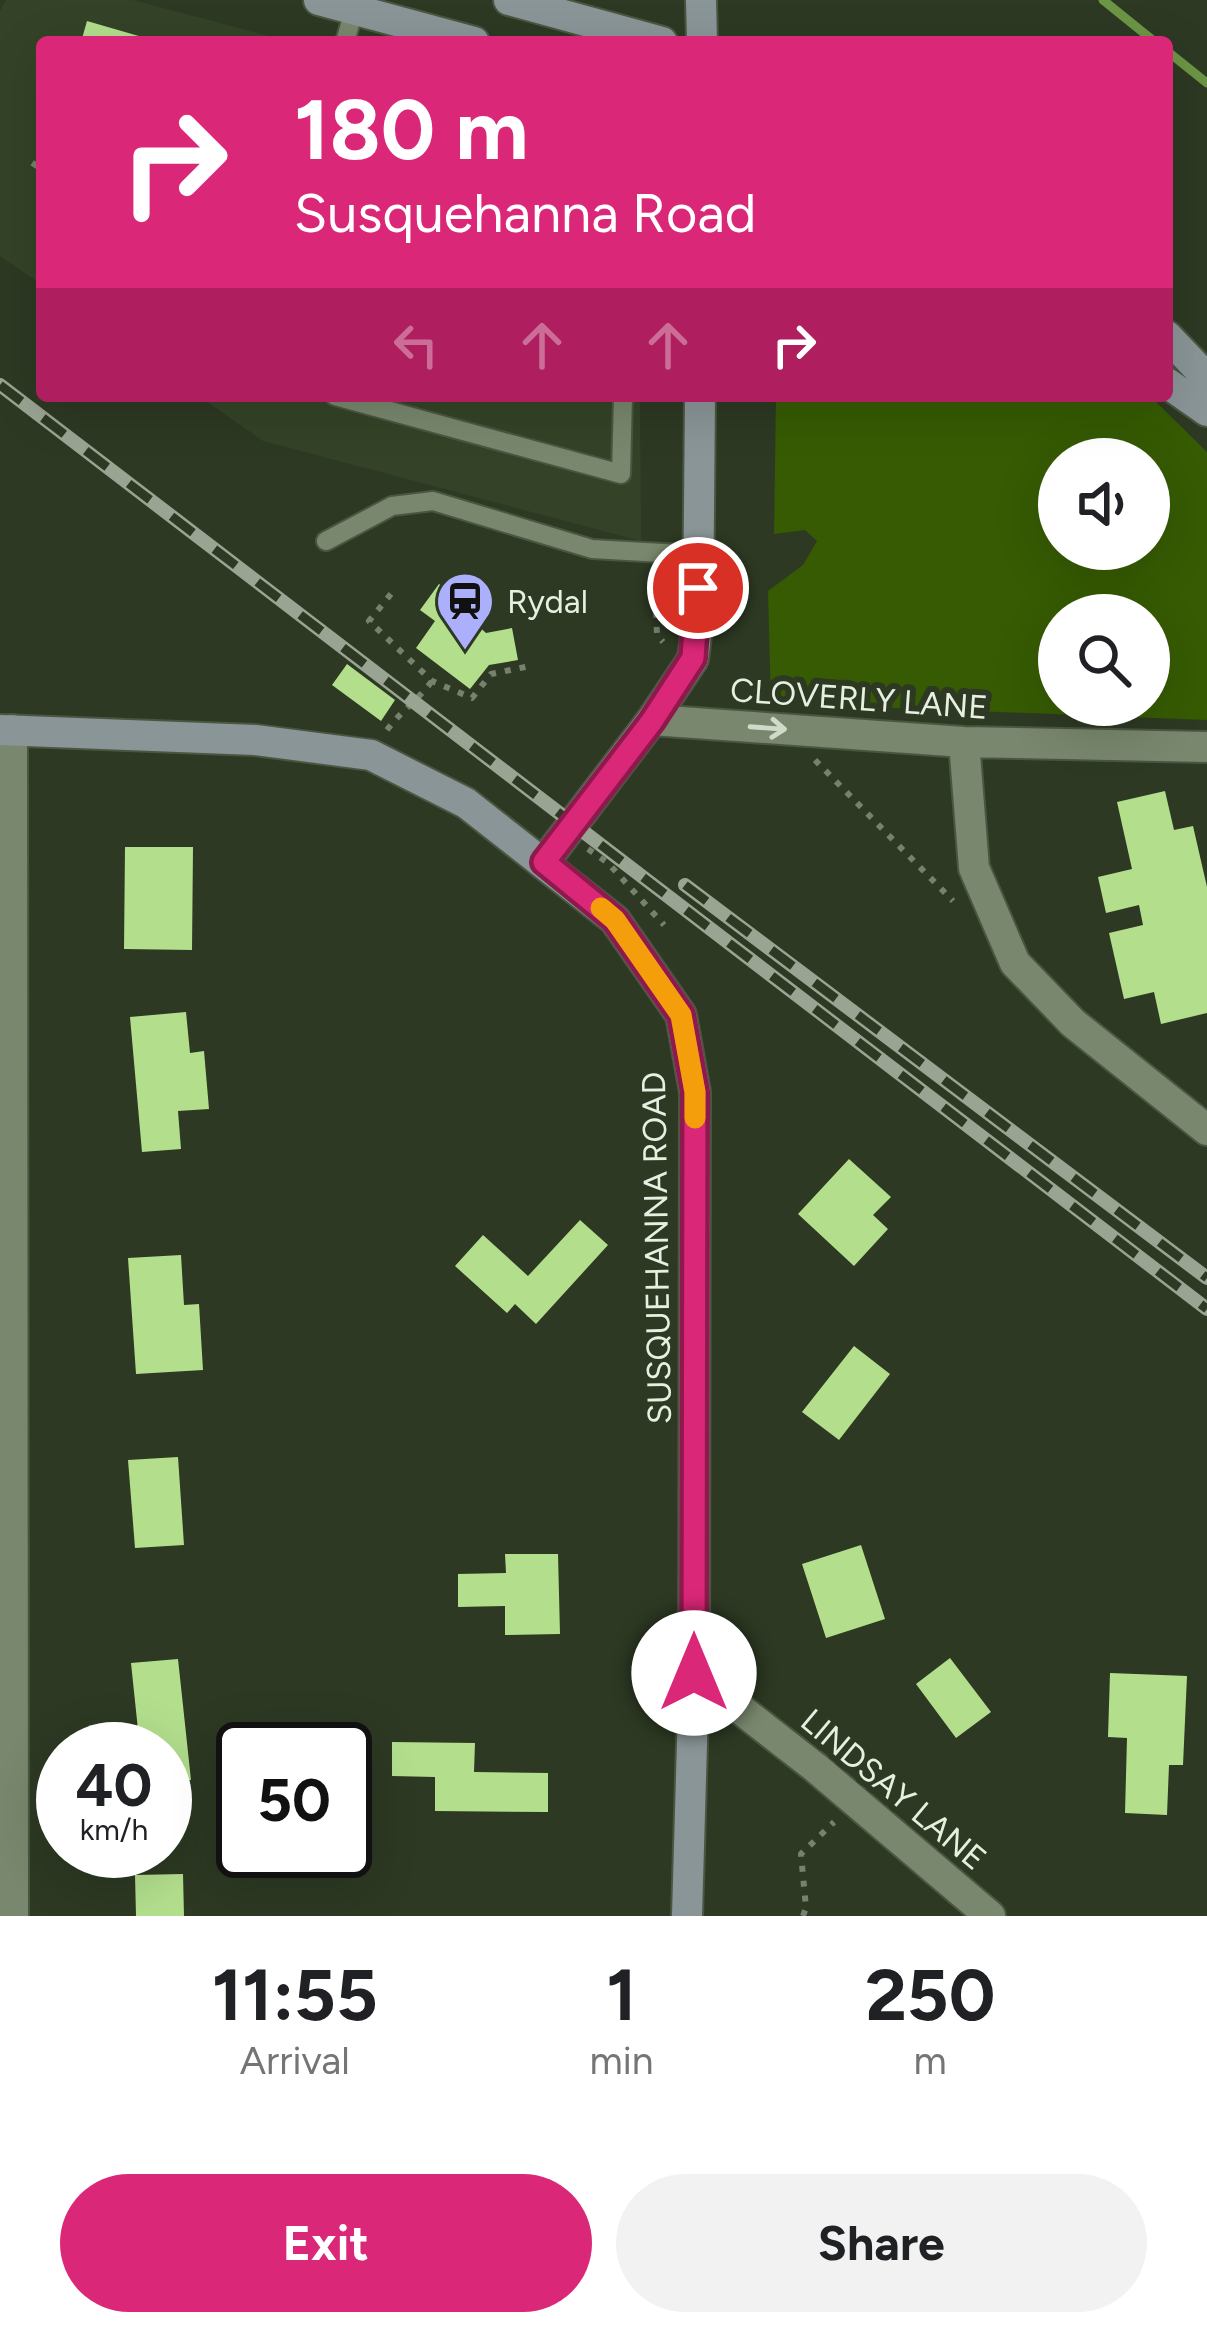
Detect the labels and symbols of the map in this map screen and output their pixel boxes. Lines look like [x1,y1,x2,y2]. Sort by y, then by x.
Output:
pin [647,537,749,639]
station icon: Rydal [434,570,496,652]
place label: Rydal [507,582,588,621]
street label: CLOVERLY LANE [729,670,989,727]
one-way arrow [748,717,787,740]
street label: SUSQUEHANNA ROAD [634,1071,679,1425]
position arrow [631,1610,757,1736]
street label: LINDSAY LANE [793,1701,994,1878]
speed limit sign: 50 [216,1722,372,1878]

